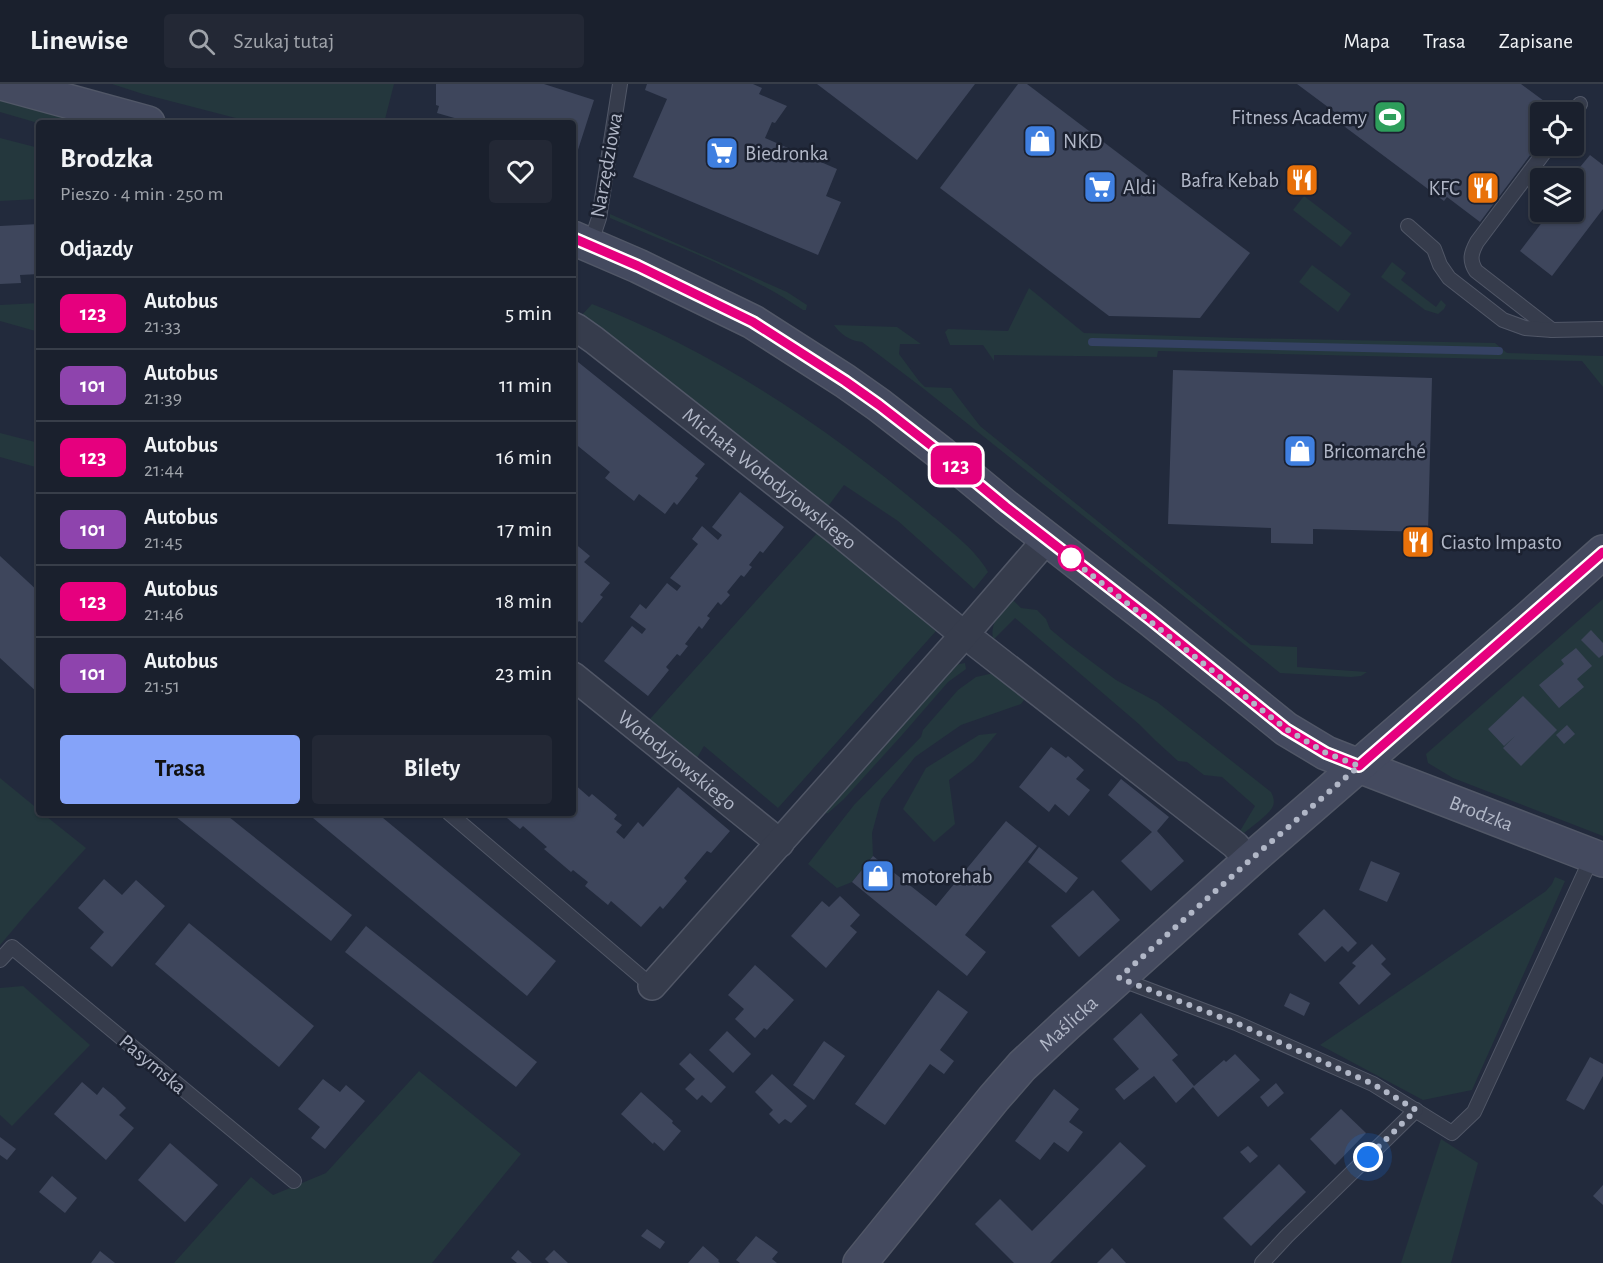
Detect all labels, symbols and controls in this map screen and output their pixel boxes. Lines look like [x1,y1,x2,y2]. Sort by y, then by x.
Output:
search box [164,14,584,68]
icon: search [185,25,218,58]
text: Linewise [30,27,128,55]
text: Szukaj tutaj [233,30,334,52]
text: Mapa [1344,31,1390,52]
text: Trasa [1423,31,1466,52]
text: Zapisane [1499,31,1573,52]
sports icon: Fitness Academy [1372,99,1408,135]
map controls [1530,102,1584,222]
button: locate [1530,102,1584,156]
place label: Fitness Academy [1231,107,1367,128]
street label: Narzędziowa [587,111,626,219]
shop icon: NKD [1022,123,1058,159]
place label: NKD [1063,131,1102,152]
supermarket icon: Biedronka [704,135,740,171]
button: heart [489,140,552,203]
place label: Biedronka [745,143,829,164]
text: Brodzka [60,145,153,173]
restaurant icon: Bafra Kebab [1284,162,1320,198]
button: layers [1530,168,1584,222]
supermarket icon: Aldi [1082,169,1118,205]
place label: Bafra Kebab [1180,170,1279,191]
restaurant icon: KFC [1465,170,1501,206]
place label: Aldi [1123,177,1156,198]
place label: KFC [1429,178,1460,199]
text: Pieszo · 4 min · 250 m [60,184,223,204]
text: Odjazdy [60,238,133,260]
text: Autobus [144,290,218,312]
text: 5 min [505,302,552,324]
text: 123 [80,303,106,324]
text: 21:33 [144,316,181,336]
text: Autobus [144,362,218,384]
text: 11 min [499,374,552,396]
text: 101 [80,375,106,396]
text: 21:39 [144,388,182,408]
street label: Michała Wołodyjowskiego [679,404,860,554]
shop icon: Bricomarché [1282,433,1318,469]
text: Autobus [144,434,218,456]
place label: Bricomarché [1323,441,1426,462]
text: 16 min [496,446,552,468]
line badge: 123 [922,446,990,484]
text: 123 [80,447,106,468]
text: 123 [943,455,969,476]
text: 21:44 [144,460,184,480]
text: Autobus [144,506,218,528]
text: 17 min [497,518,552,540]
text: 101 [80,519,106,540]
restaurant icon: Ciasto Impasto [1400,524,1436,560]
text: 21:45 [144,532,183,552]
place label: Ciasto Impasto [1441,532,1562,553]
unlabelled marker [1058,545,1084,571]
text: Autobus [144,578,218,600]
text: 18 min [496,590,552,612]
text: 123 [80,591,106,612]
text: 21:46 [144,604,184,624]
text: Autobus [144,650,218,672]
text: 23 min [495,662,552,684]
text: 101 [80,663,106,684]
text: 21:51 [144,676,180,696]
street label: Wołodyjowskiego [614,707,740,815]
button: Trasa [60,735,300,804]
button: Bilety [312,735,552,804]
street label: Brodzka [1446,792,1516,835]
shop icon: motorehab [860,858,896,894]
place label: motorehab [901,866,992,887]
street label: Maślicka [1035,992,1102,1055]
street label: Pasymska [115,1031,190,1098]
your location [1353,1142,1383,1172]

